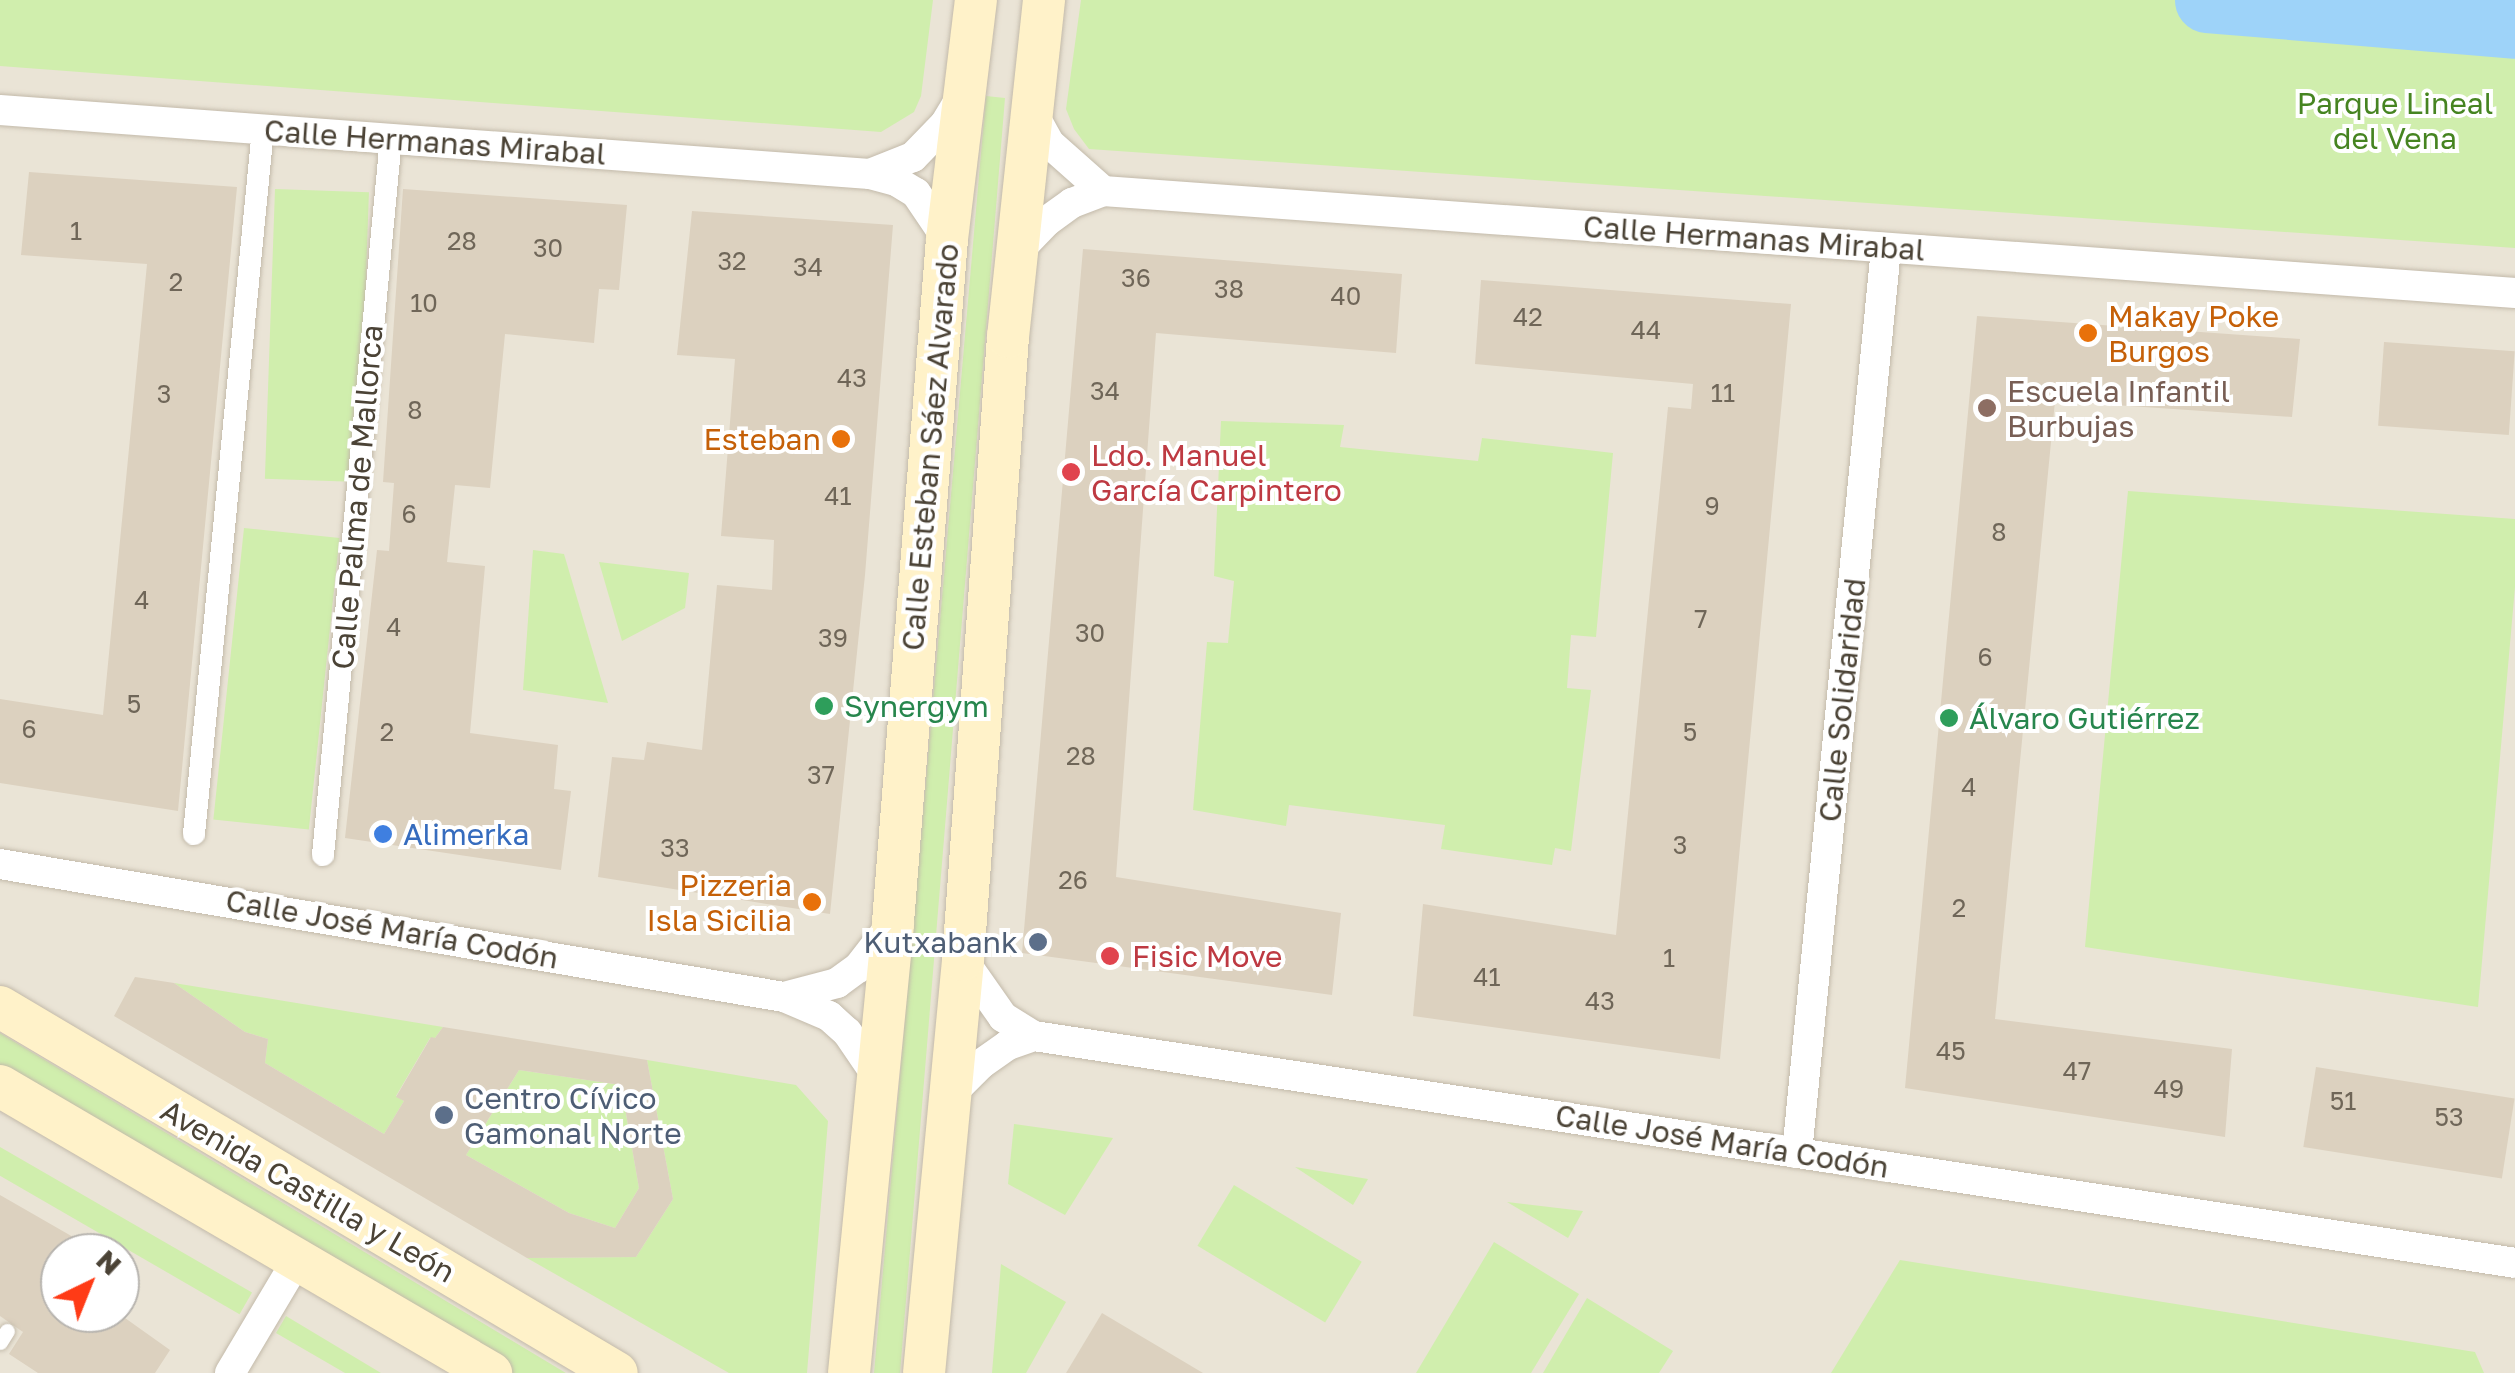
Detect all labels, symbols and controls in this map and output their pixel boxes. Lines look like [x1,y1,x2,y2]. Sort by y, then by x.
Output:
park label: Parque Lineal del Vena [2297,85,2493,156]
street label: Calle Hermanas Mirabal [263,112,607,172]
street label: Calle Hermanas Mirabal [1582,208,1926,268]
house number: 1 [70,216,82,246]
house number: 28 [447,226,477,256]
house number: 30 [533,233,563,263]
street label: Calle Esteban Sáez Alvarado [894,242,966,652]
house number: 32 [717,246,747,276]
house number: 34 [793,252,823,282]
house number: 36 [1121,263,1151,293]
house number: 2 [169,267,183,297]
house number: 38 [1214,274,1244,304]
house number: 40 [1331,281,1361,311]
house number: 10 [410,288,438,318]
place label: Makay Poke Burgos [2108,298,2279,368]
house number: 42 [1513,302,1543,332]
house number: 44 [1631,315,1661,345]
marker: Makay Poke Burgos [2077,322,2099,344]
street label: Calle Palma de Mallorca [324,323,390,671]
house number: 43 [837,363,867,393]
place label: Escuela Infantil Burbujas [2007,373,2230,444]
house number: 34 [1090,376,1120,406]
house number: 11 [1711,378,1735,408]
house number: 3 [157,379,171,409]
house number: 8 [407,395,423,425]
marker: Escuela Infantil Burbujas [1976,397,1998,419]
place label: Esteban [704,421,821,457]
marker: Esteban [830,428,852,450]
place label: Ldo. Manuel García Carpintero [1091,437,1342,508]
marker: Ldo. Manuel García Carpintero [1060,461,1082,483]
house number: 41 [824,481,852,511]
house number: 9 [1704,491,1720,521]
house number: 6 [401,499,417,529]
house number: 8 [1991,517,2007,547]
street label: Calle Solidaridad [1811,576,1873,824]
house number: 4 [134,585,150,615]
house number: 7 [1694,604,1708,634]
house number: 4 [386,612,402,642]
house number: 30 [1075,618,1105,648]
house number: 39 [818,623,848,653]
house number: 6 [1977,642,1993,672]
place label: Synergym [844,688,989,724]
house number: 5 [127,689,141,719]
marker: Synergym [813,695,835,717]
place label: Álvaro Gutiérrez [1969,700,2200,736]
marker: Álvaro Gutiérrez [1938,707,1960,729]
house number: 6 [21,714,37,744]
house number: 2 [380,717,394,747]
house number: 5 [1683,717,1697,747]
house number: 28 [1066,741,1096,771]
house number: 37 [807,760,835,790]
house number: 4 [1961,772,1977,802]
place label: Alimerka [403,816,529,852]
marker: Alimerka [372,823,394,845]
house number: 3 [1673,830,1687,860]
house number: 33 [660,833,690,863]
house number: 26 [1058,865,1088,895]
place label: Pizzeria Isla Sicilia [646,867,792,938]
street label: Calle José María Codón [223,882,561,976]
marker: Pizzeria Isla Sicilia [801,891,823,913]
house number: 2 [1952,893,1966,923]
place label: Kutxabank [863,924,1018,960]
marker: Kutxabank [1027,931,1049,953]
place label: Fisic Move [1132,938,1282,974]
marker: Fisic Move [1097,943,1123,969]
house number: 1 [1663,943,1675,973]
house number: 41 [1473,962,1501,992]
house number: 43 [1585,986,1615,1016]
house number: 45 [1936,1036,1966,1066]
house number: 47 [2063,1056,2091,1086]
house number: 49 [2154,1074,2184,1104]
place label: Centro Cívico Gamonal Norte [464,1080,682,1150]
house number: 51 [2330,1086,2356,1116]
street label: Avenida Castilla y León [155,1092,461,1290]
street label: Calle José María Codón [1553,1097,1891,1185]
house number: 53 [2434,1102,2464,1132]
marker: Centro Cívico Gamonal Norte [433,1104,455,1126]
north arrow [40,1233,140,1333]
text: N [90,1243,128,1281]

